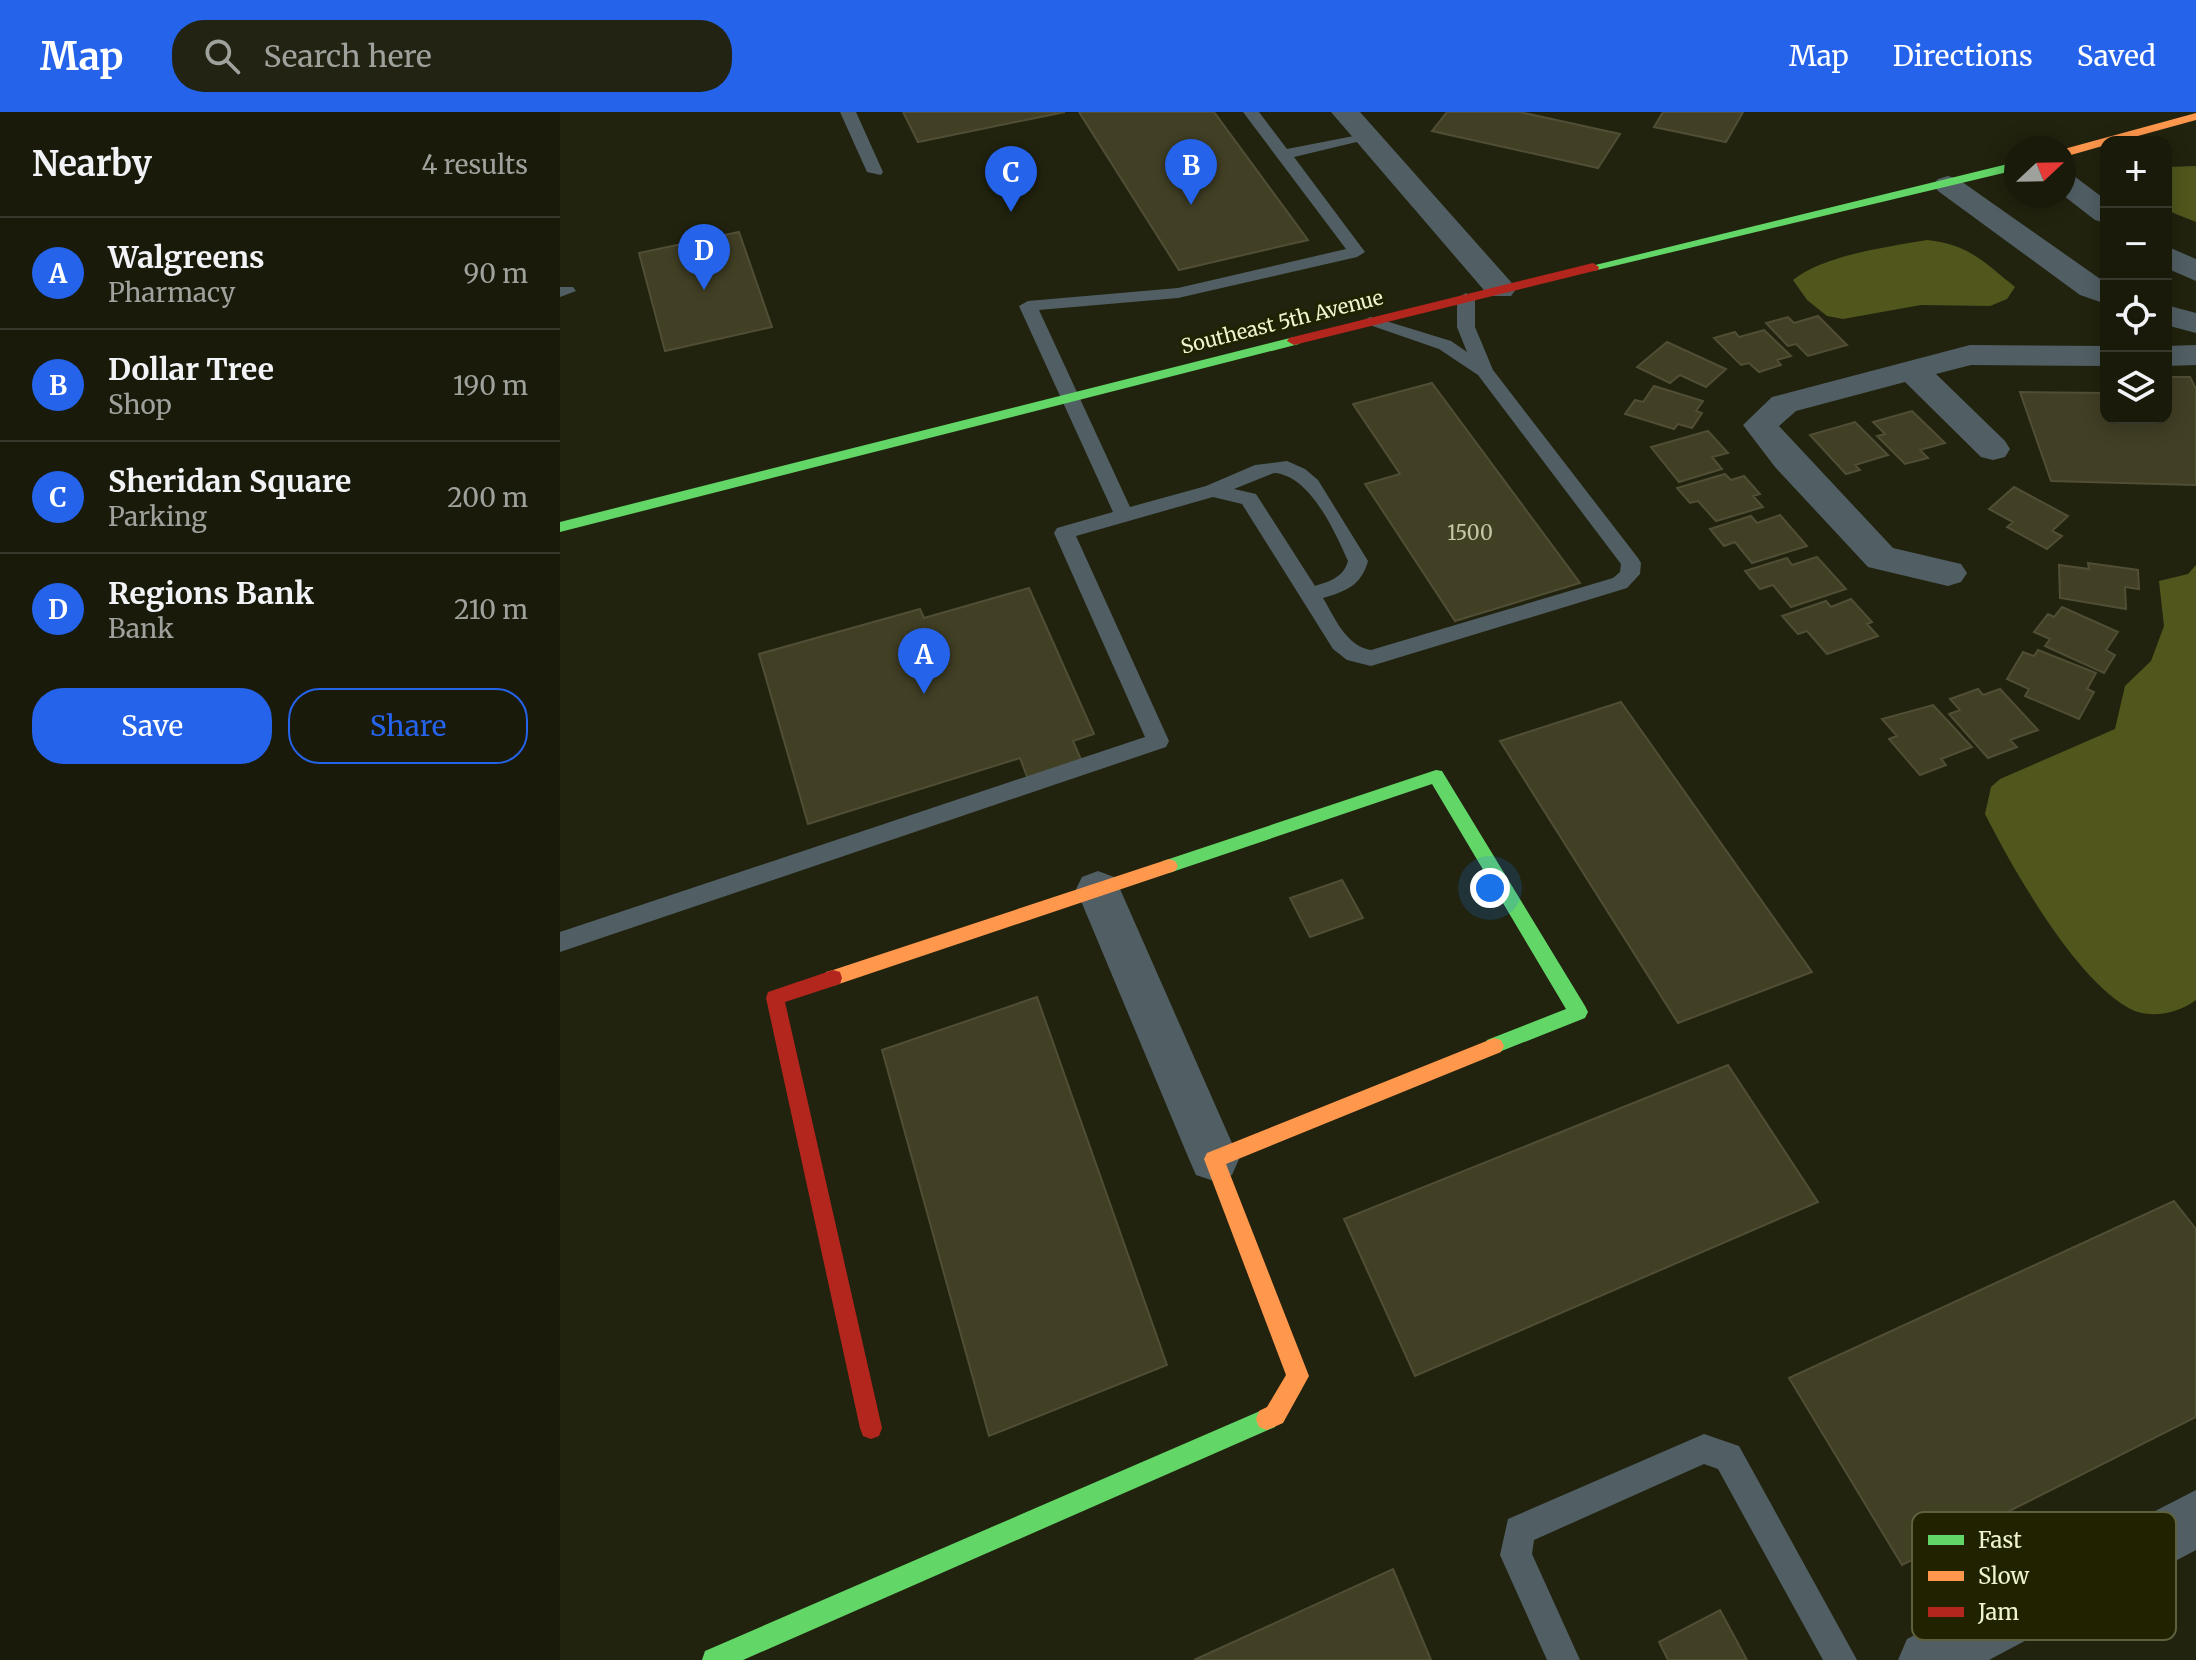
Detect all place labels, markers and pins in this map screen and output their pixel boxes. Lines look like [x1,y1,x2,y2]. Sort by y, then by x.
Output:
pin: B [1165,139,1217,205]
pin: C [985,146,1037,212]
pin: D [678,224,730,290]
pin: A [898,628,950,694]

